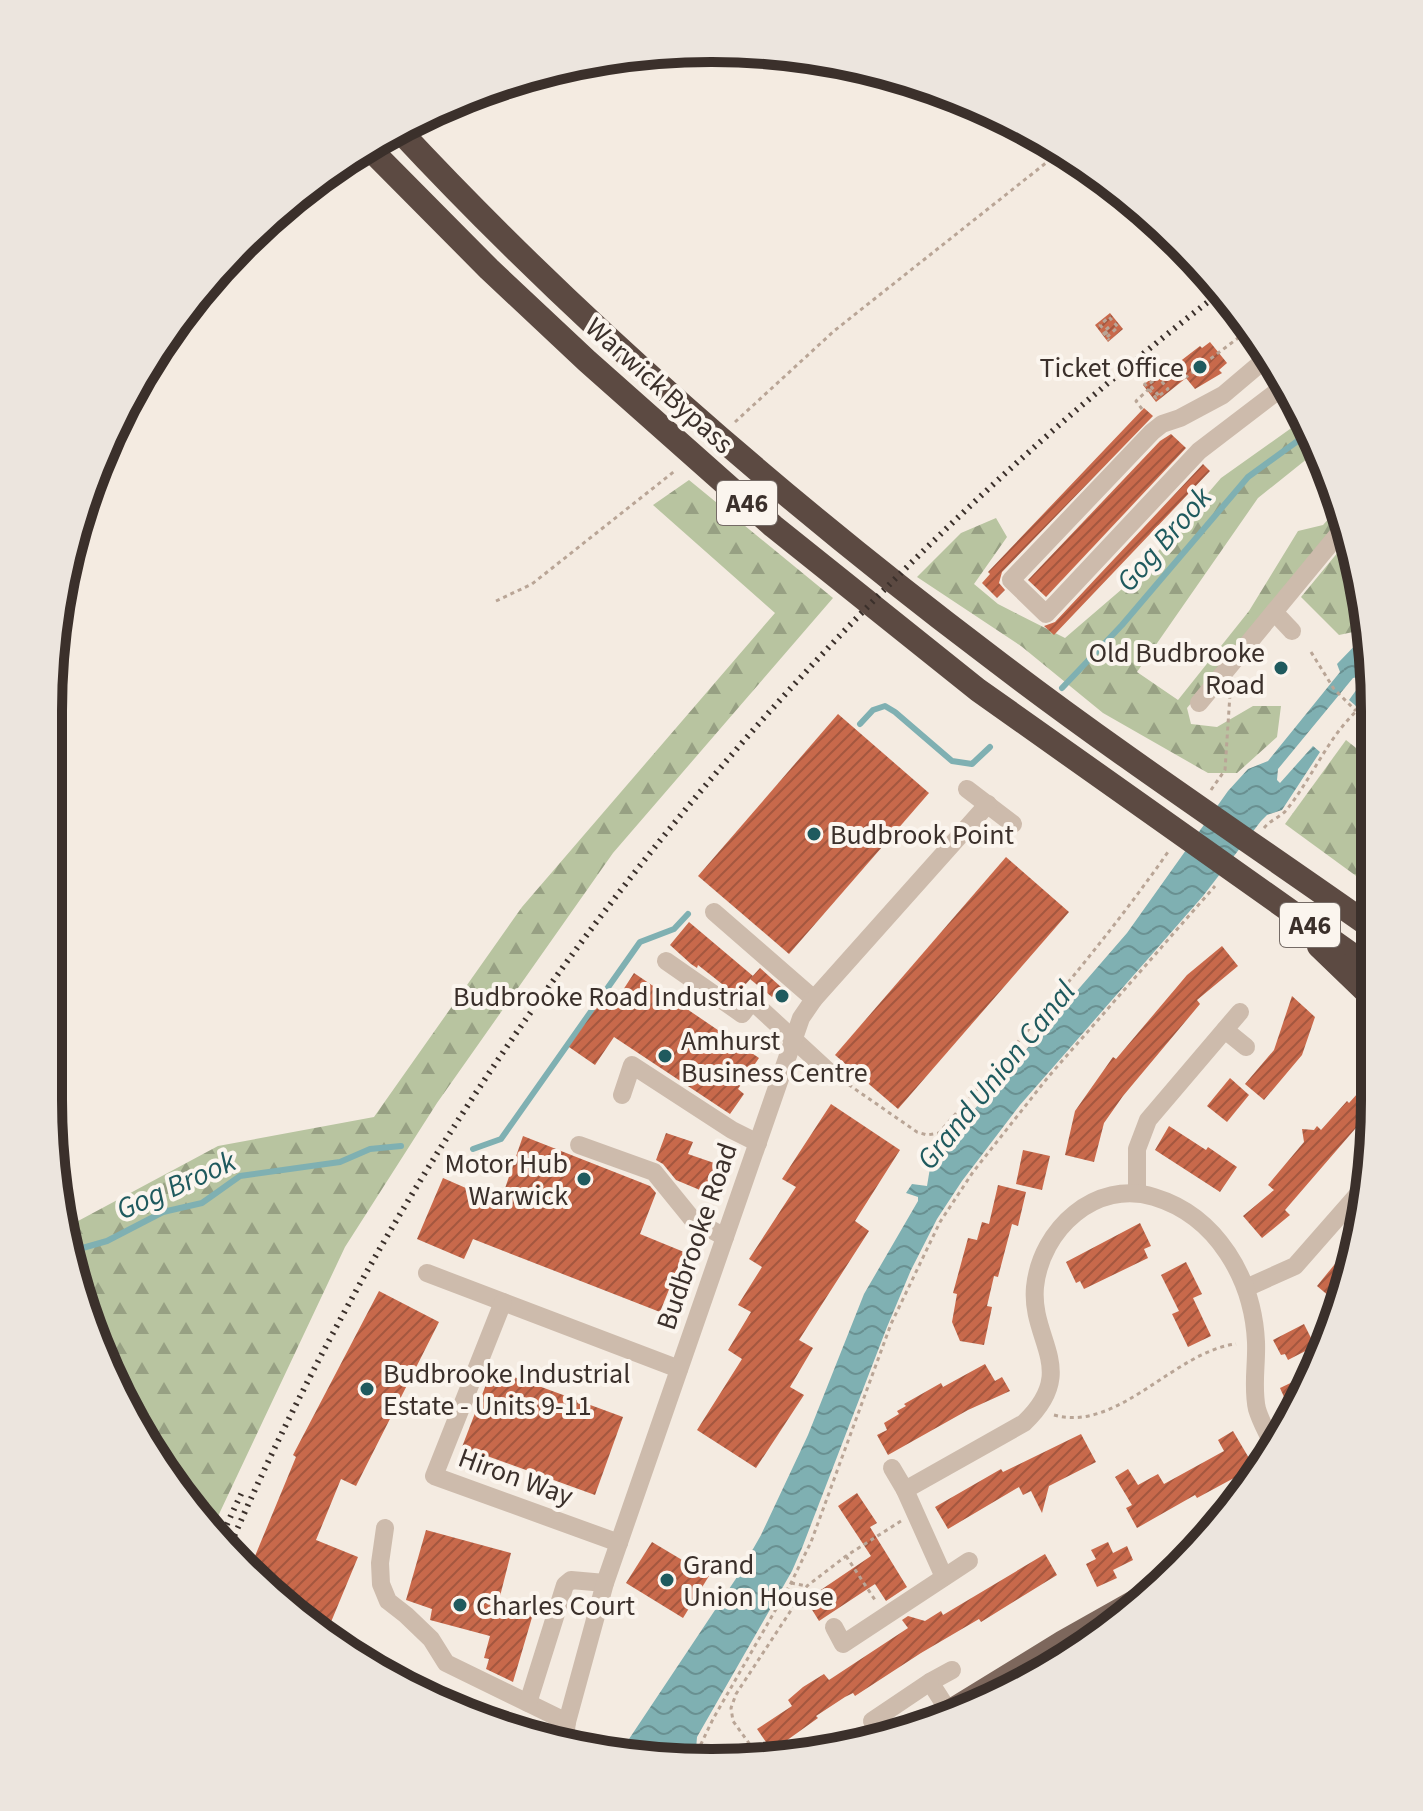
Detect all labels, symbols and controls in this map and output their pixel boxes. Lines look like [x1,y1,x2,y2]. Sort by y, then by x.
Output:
street label: Warwick Bypass [576,308,742,463]
place label: Ticket Office [1040,348,1184,388]
marker: Ticket Office [1191,358,1209,376]
water label: Gog Brook [1106,477,1223,601]
road number: A46 [717,481,777,525]
place label: Old Budbrooke Road [1088,633,1265,705]
marker: Old Budbrooke Road [1272,659,1290,677]
place label: Budbrook Point [830,815,1015,855]
marker: Budbrook Point [805,825,823,843]
road number: A46 [1280,903,1340,947]
water label: Grand Union Canal [907,971,1086,1179]
place label: Budbrooke Road Industrial [453,977,766,1017]
marker: Budbrooke Road Industrial [773,987,791,1005]
place label: Amhurst Business Centre [681,1021,868,1093]
marker: Amhurst Business Centre [656,1047,674,1065]
street label: Budbrooke Road [646,1137,748,1335]
water label: Gog Brook [109,1140,244,1231]
place label: Motor Hub Warwick [444,1144,568,1216]
marker: Motor Hub Warwick [575,1170,593,1188]
place label: Budbrooke Industrial Estate - Units 9-11 [383,1354,630,1426]
marker: Budbrooke Industrial Estate - Units 9-11 [358,1380,376,1398]
street label: Hiron Way [453,1438,579,1516]
place label: Grand Union House [683,1545,834,1617]
marker: Grand Union House [658,1571,676,1589]
place label: Charles Court [476,1586,636,1626]
marker: Charles Court [451,1596,469,1614]

